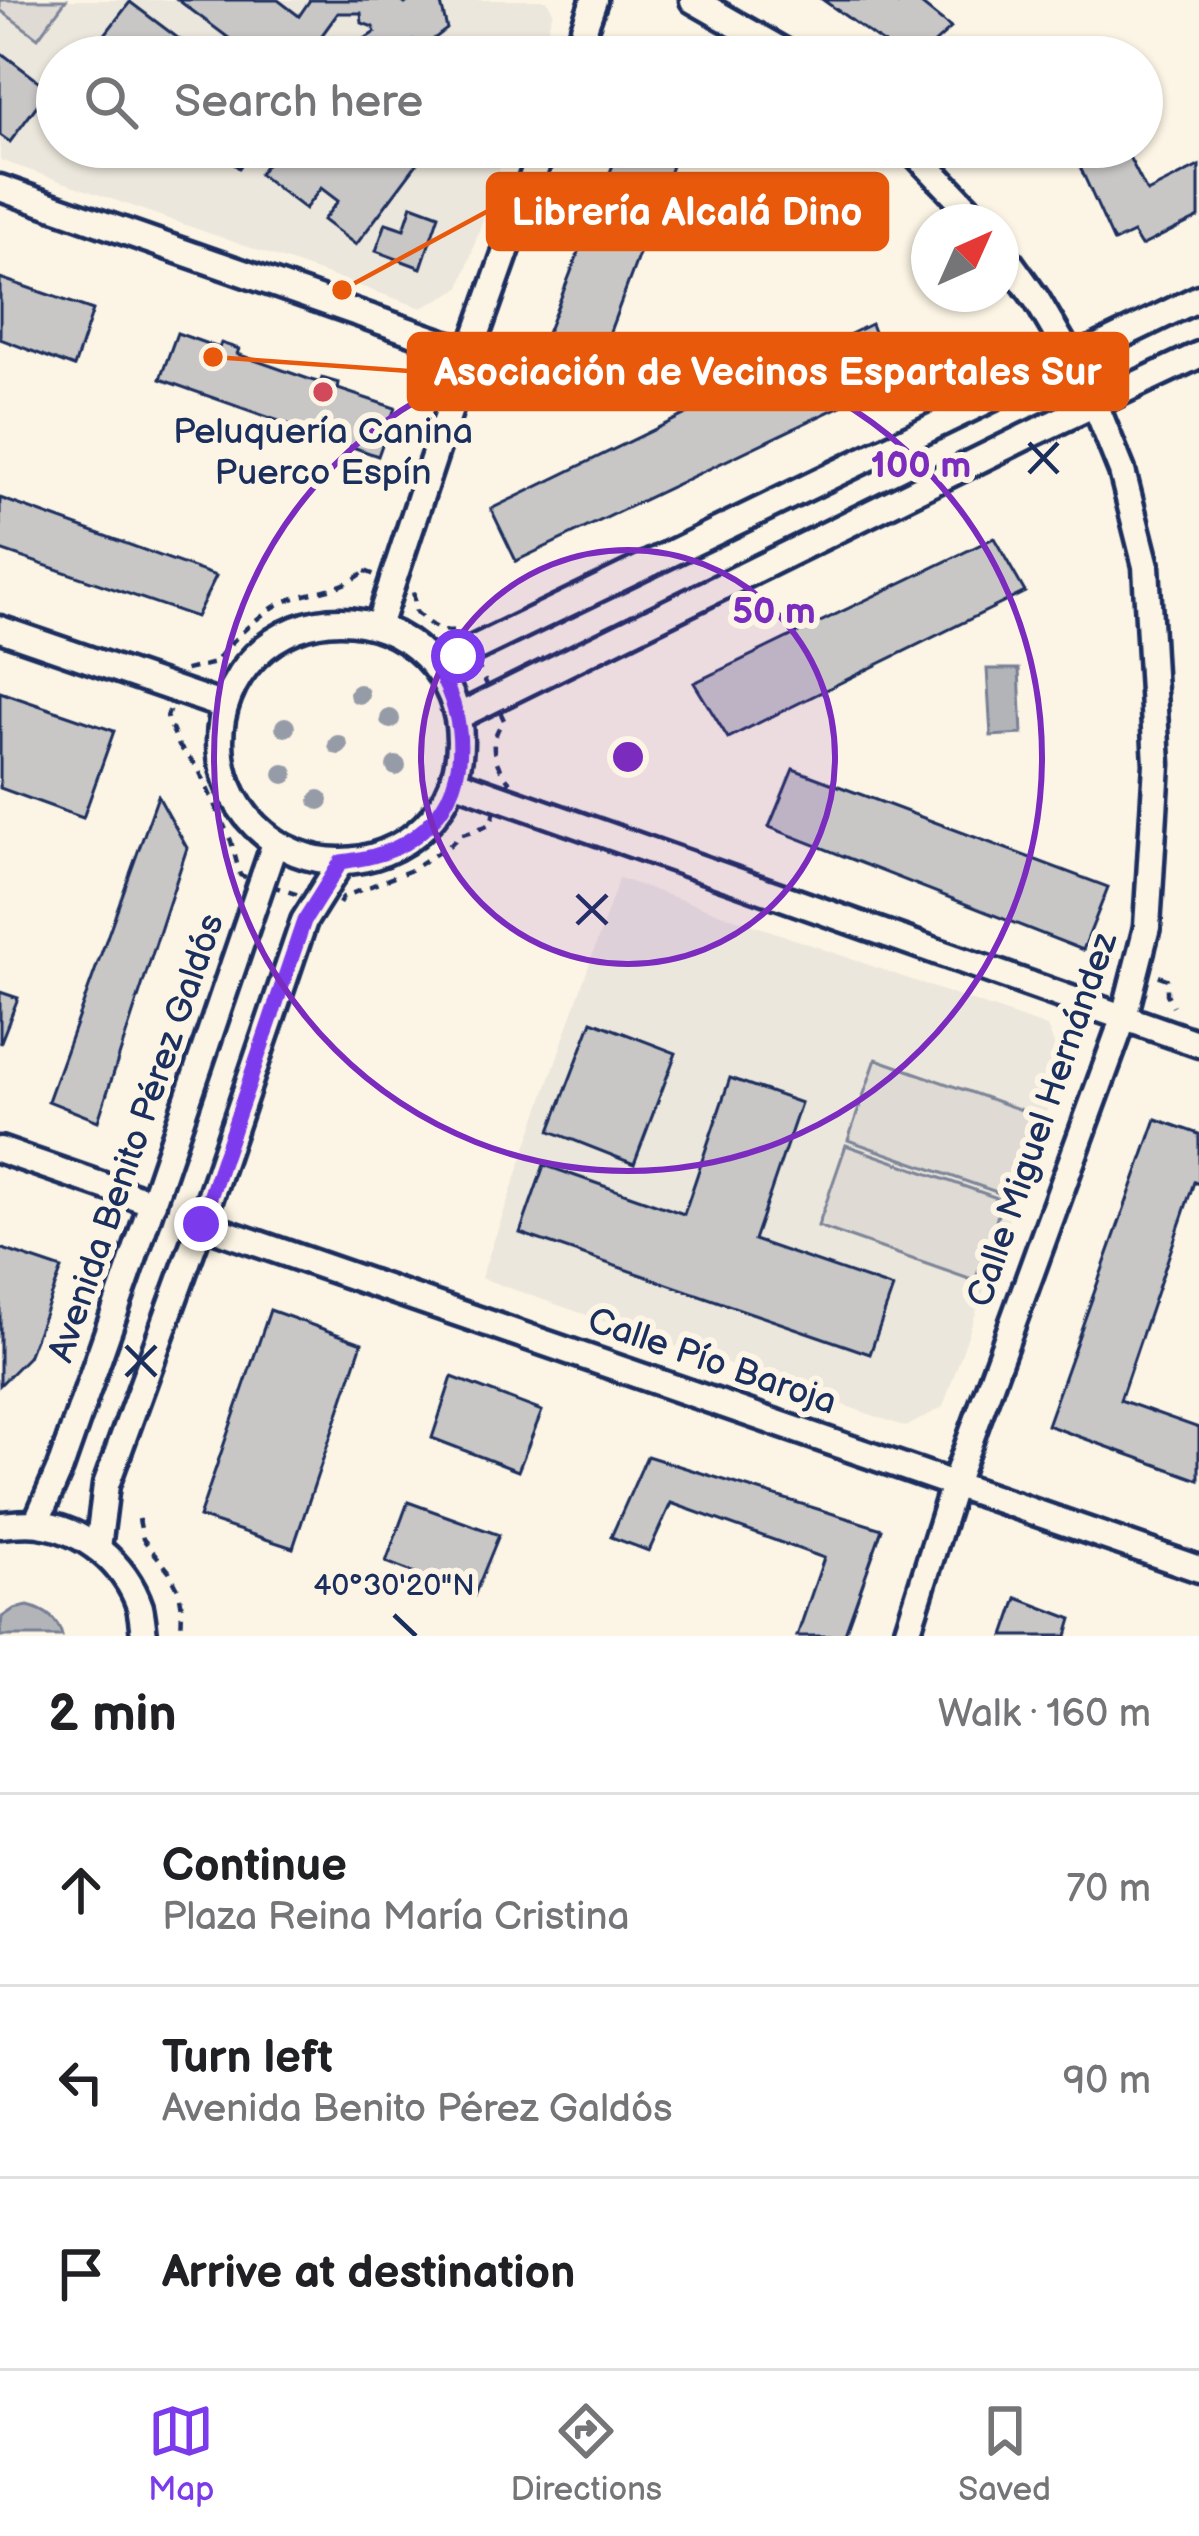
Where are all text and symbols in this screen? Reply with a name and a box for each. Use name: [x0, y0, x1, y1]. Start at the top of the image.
search box: [36, 36, 1163, 168]
icon: search: [78, 69, 144, 135]
text: Search here: [174, 75, 423, 130]
callout: Librería Alcalá Dino: [488, 174, 887, 249]
text: Librería Alcalá Dino: [512, 190, 862, 237]
north arrow: [911, 204, 1019, 312]
callout: Asociación de Vecinos Espartales Sur: [409, 334, 1127, 409]
text: Asociación de Vecinos Espartales Sur: [433, 350, 1102, 397]
marker: Peluquería Canina Puerco Espín: [310, 379, 336, 405]
place label: Peluquería Canina Puerco Espín: [173, 411, 473, 495]
text: 100 m: [871, 445, 971, 488]
text: 50 m: [732, 591, 816, 634]
route start: [431, 629, 485, 683]
centre of rings: [607, 736, 649, 778]
street label: Avenida Benito Pérez Galdós: [40, 908, 234, 1368]
street label: Calle Miguel Hernández: [959, 926, 1128, 1313]
route end: [174, 1197, 228, 1251]
street label: Calle Pío Baroja: [582, 1299, 842, 1425]
text: 40°30'20"N: [313, 1568, 475, 1604]
text: 2 min: [48, 1684, 177, 1745]
text: Walk · 160 m: [938, 1691, 1151, 1738]
text: Continue: [162, 1839, 347, 1894]
icon: ahead: [48, 1857, 114, 1923]
text: 70 m: [1066, 1866, 1151, 1913]
text: Plaza Reina María Cristina: [162, 1894, 629, 1941]
text: Turn left: [162, 2031, 333, 2086]
icon: left: [48, 2049, 114, 2115]
text: 90 m: [1063, 2058, 1151, 2105]
text: Avenida Benito Pérez Galdós: [162, 2086, 672, 2133]
icon: arrive: [48, 2241, 114, 2307]
text: Arrive at destination: [162, 2246, 575, 2301]
tab: Map: [148, 2398, 214, 2510]
tab: Directions: [511, 2398, 662, 2510]
tab: Saved: [958, 2398, 1051, 2510]

